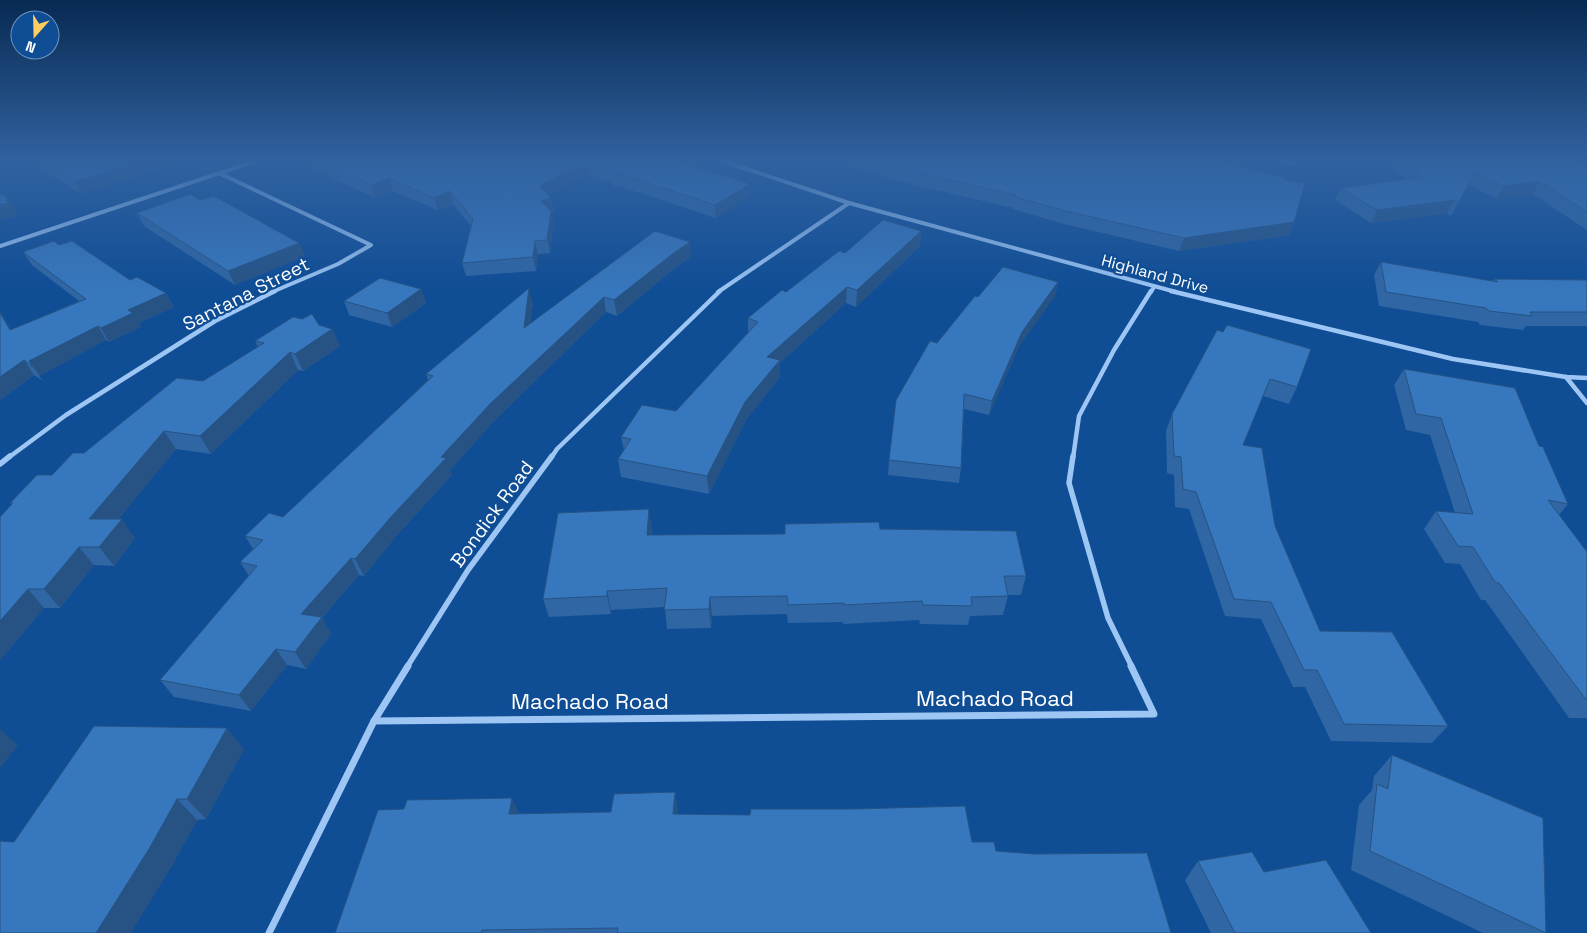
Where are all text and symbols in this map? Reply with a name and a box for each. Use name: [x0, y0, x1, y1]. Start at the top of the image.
north arrow: [10, 10, 60, 60]
text: N: [23, 37, 38, 57]
street label: Highland Drive: [1099, 250, 1211, 298]
street label: Santana Street: [178, 251, 314, 337]
street label: Bondick Road: [445, 456, 539, 572]
street label: Machado Road: [916, 684, 1074, 712]
street label: Machado Road: [511, 687, 669, 715]

